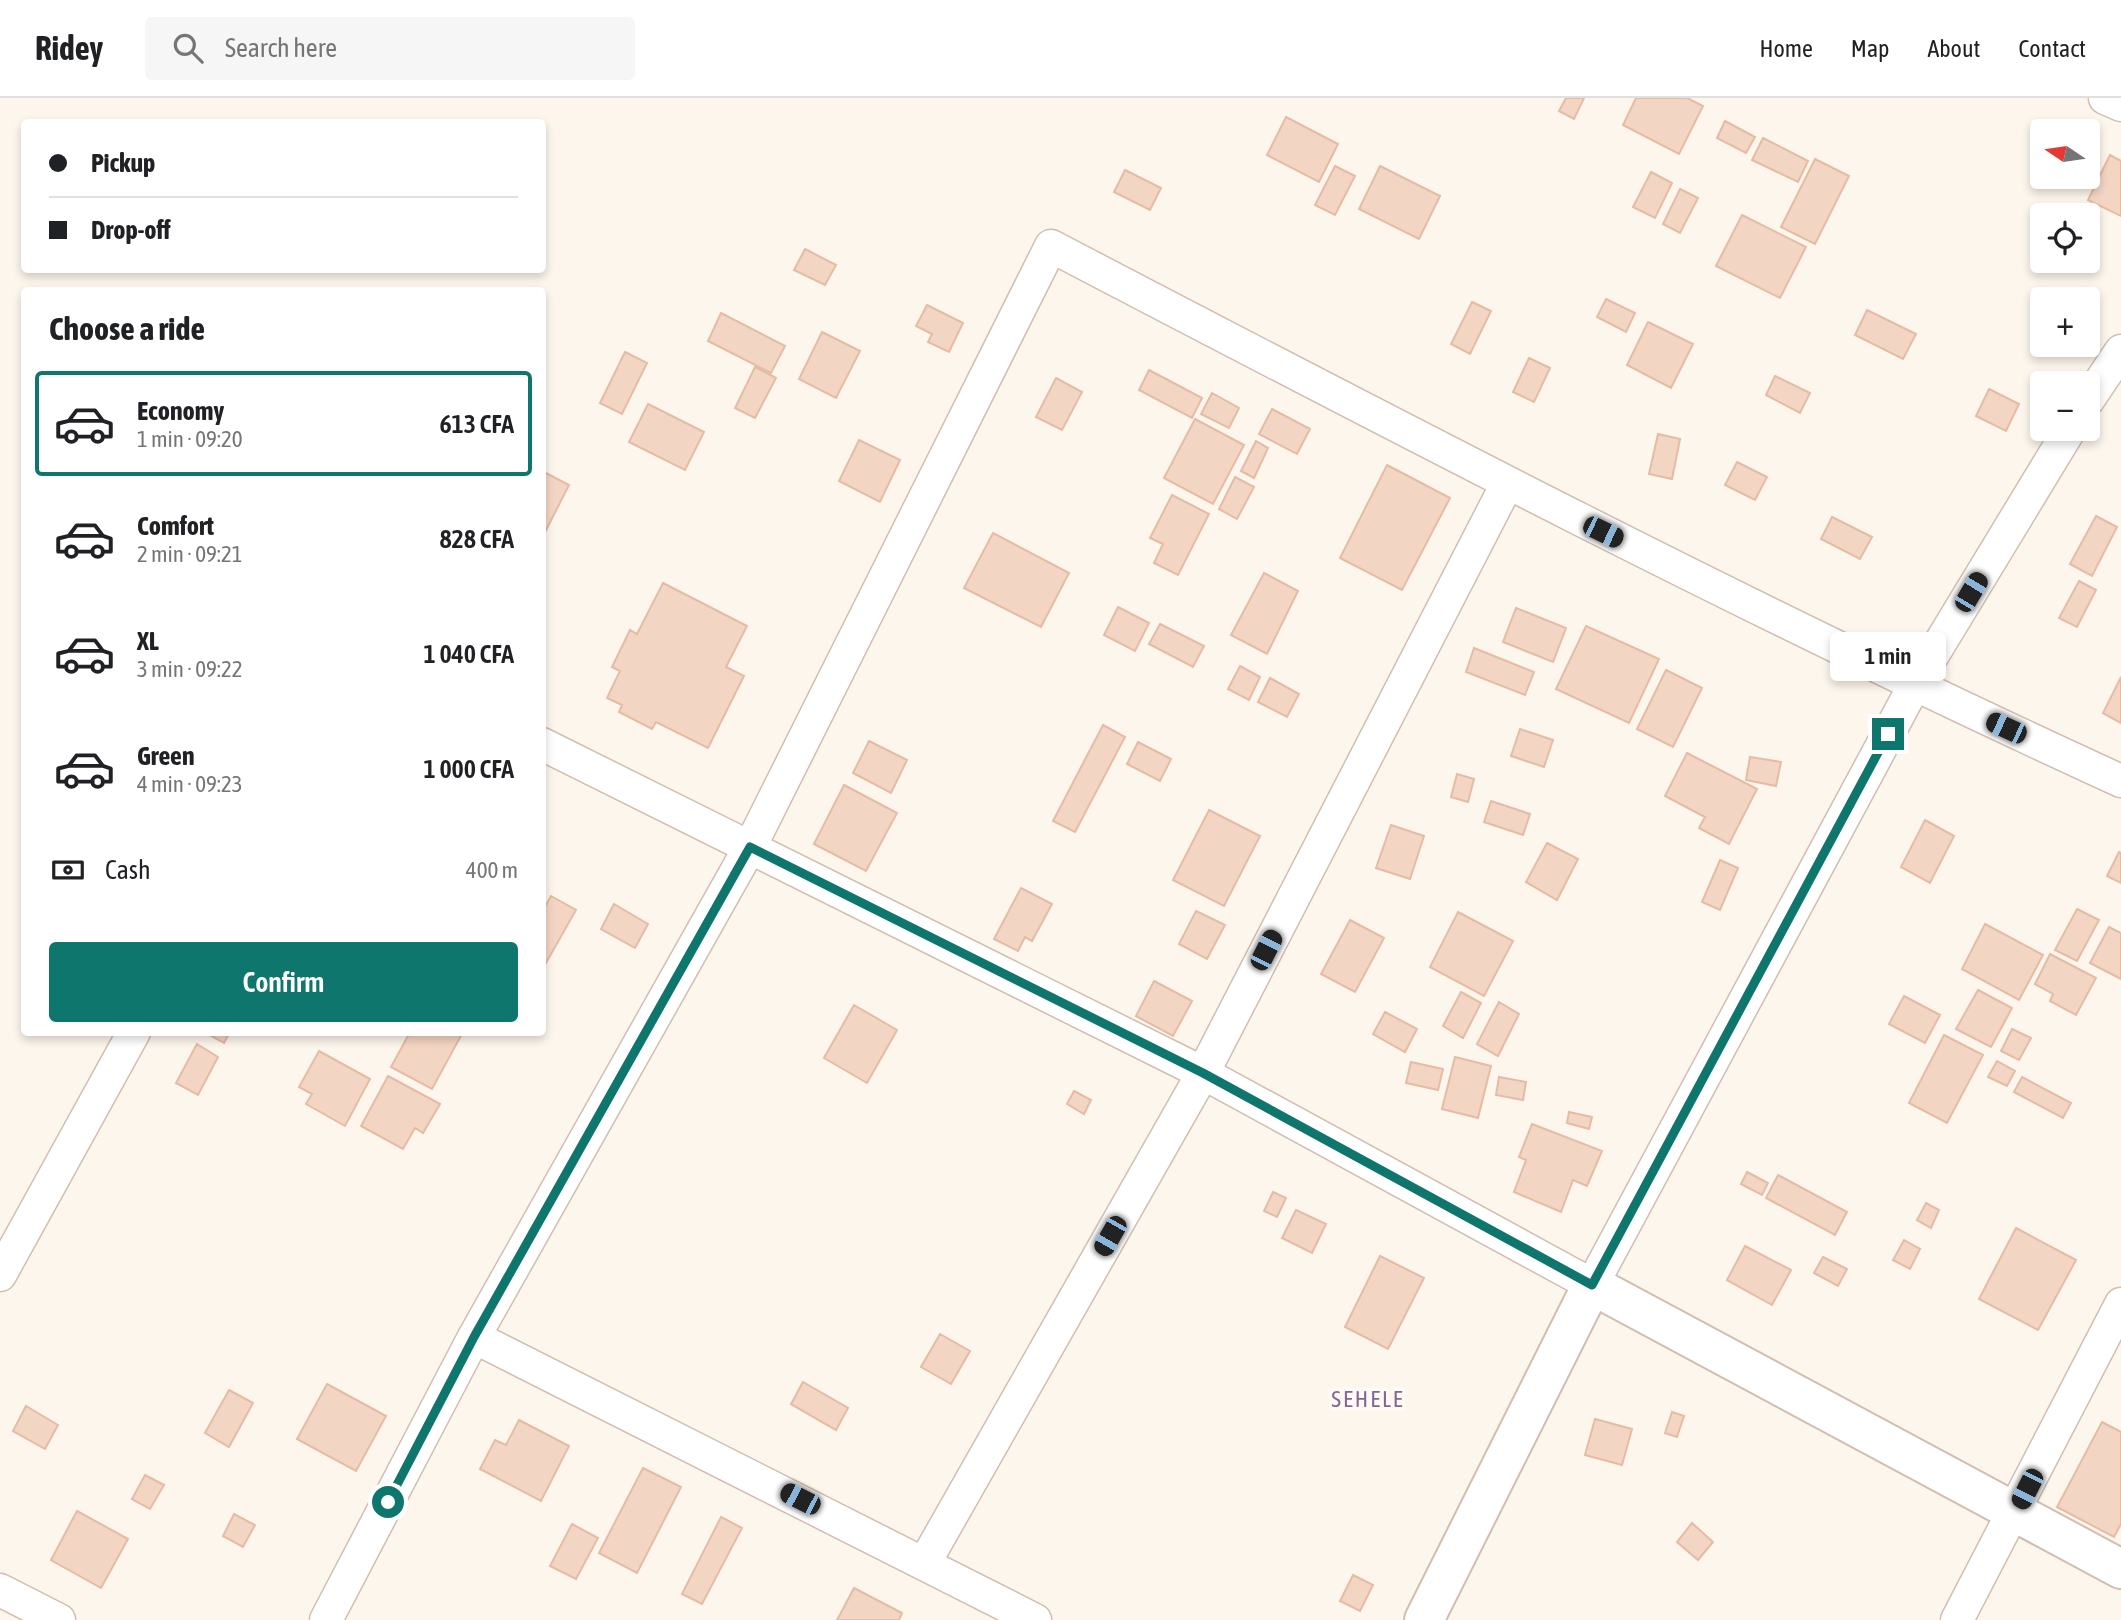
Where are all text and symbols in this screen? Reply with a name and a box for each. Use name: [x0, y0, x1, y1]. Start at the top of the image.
search box: [145, 17, 635, 80]
text: Ridey: [35, 29, 103, 67]
icon: search: [169, 29, 207, 67]
text: Search here: [225, 33, 337, 63]
text: Home: [1759, 35, 1813, 62]
text: Map: [1851, 35, 1889, 62]
text: About: [1927, 35, 1980, 62]
text: Contact: [2018, 35, 2086, 62]
north arrow: [2030, 119, 2100, 189]
map controls: [2030, 119, 2100, 441]
text: Pickup: [91, 148, 155, 178]
button: locate: [2030, 203, 2100, 273]
text: Drop-off: [91, 215, 171, 245]
button: +: [2030, 287, 2100, 357]
text: Choose a ride: [49, 310, 205, 347]
button: −: [2030, 371, 2100, 441]
icon: car: [53, 392, 116, 455]
text: Economy: [137, 396, 224, 426]
text: 613 CFA: [439, 409, 514, 439]
text: 1 min · 09:20: [137, 426, 243, 452]
icon: car: [53, 507, 116, 570]
text: Comfort: [137, 511, 214, 541]
car: [1580, 513, 1627, 551]
text: 828 CFA: [439, 524, 514, 554]
text: 2 min · 09:21: [137, 541, 243, 567]
car: [1952, 569, 1991, 615]
icon: car: [53, 622, 116, 685]
text: XL: [137, 626, 159, 656]
callout: 1 min: [1830, 632, 1946, 682]
text: 1 040 CFA: [424, 639, 514, 669]
text: 1 min: [1865, 643, 1911, 669]
text: 3 min · 09:22: [137, 656, 243, 682]
car: [1983, 710, 2030, 746]
route end: [1872, 718, 1904, 750]
icon: car: [53, 737, 116, 800]
text: Green: [137, 741, 195, 771]
text: 1 000 CFA: [424, 754, 514, 784]
text: 4 min · 09:23: [137, 771, 243, 797]
icon: cash: [49, 851, 87, 889]
text: Cash: [105, 855, 151, 885]
text: 400 m: [466, 857, 518, 883]
car: [1248, 927, 1285, 973]
button: Confirm: [49, 942, 518, 1022]
car: [1091, 1213, 1130, 1259]
district label: SEHELE: [1331, 1386, 1405, 1412]
car: [2009, 1466, 2046, 1512]
car: [777, 1480, 824, 1518]
route start: [372, 1486, 404, 1518]

